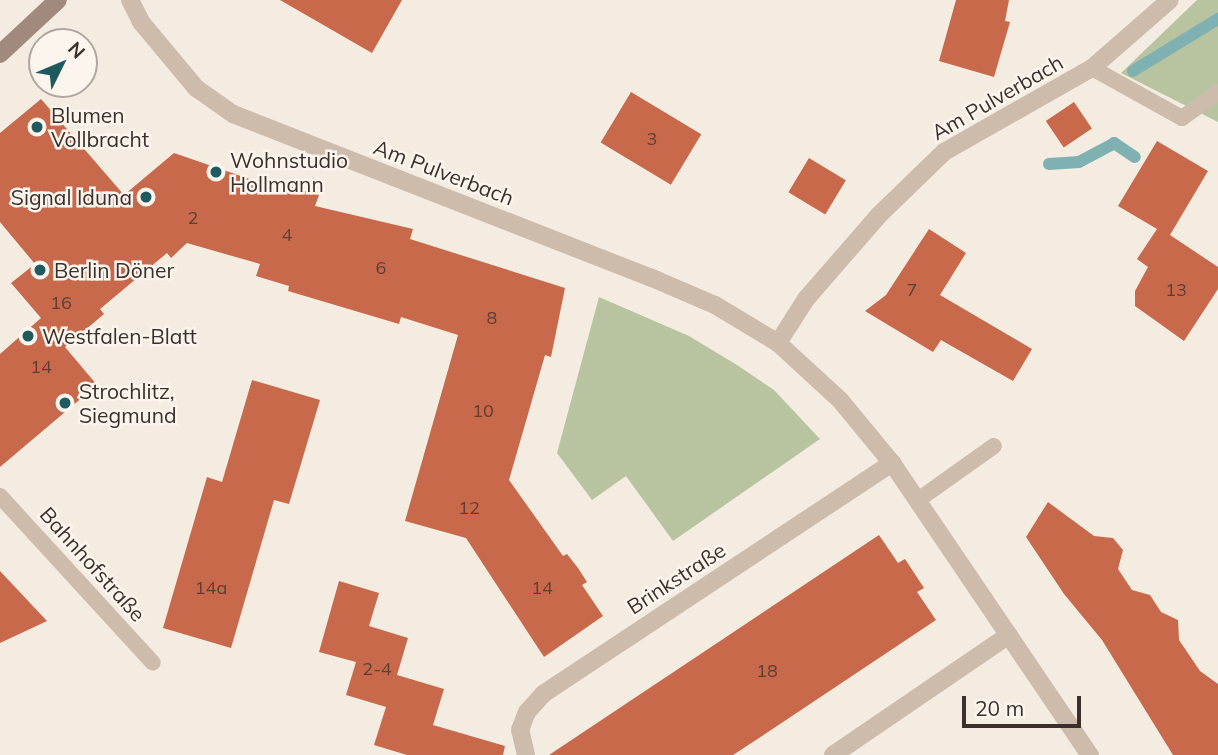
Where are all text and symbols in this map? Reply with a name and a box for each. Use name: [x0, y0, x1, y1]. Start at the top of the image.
north arrow: [28, 28, 98, 98]
text: N: [63, 37, 91, 63]
street label: Am Pulverbach: [927, 49, 1067, 145]
place label: Blumen Vollbracht: [51, 102, 149, 152]
marker: Blumen Vollbracht: [29, 119, 45, 135]
house number: 3: [647, 128, 657, 150]
street label: Am Pulverbach: [370, 134, 518, 210]
place label: Wohnstudio Hollmann: [230, 147, 348, 197]
marker: Wohnstudio Hollmann: [208, 164, 224, 180]
place label: Signal Iduna: [11, 184, 132, 210]
marker: Signal Iduna: [138, 189, 154, 205]
house number: 2: [188, 207, 198, 229]
house number: 4: [282, 224, 292, 246]
place label: Berlin Döner: [54, 257, 174, 283]
house number: 6: [376, 257, 386, 279]
marker: Berlin Döner: [32, 262, 48, 278]
house number: 7: [907, 279, 917, 301]
house number: 13: [1165, 279, 1187, 301]
house number: 16: [50, 292, 72, 314]
house number: 8: [487, 307, 497, 329]
place label: Westfalen-Blatt: [42, 323, 197, 349]
marker: Westfalen-Blatt: [20, 328, 36, 344]
house number: 14: [30, 356, 52, 378]
place label: Strochlitz, Siegmund: [79, 378, 177, 428]
marker: Strochlitz, Siegmund: [57, 395, 73, 411]
house number: 10: [472, 400, 494, 422]
house number: 12: [458, 497, 480, 519]
street label: Bahnhofstraße: [35, 502, 151, 626]
street label: Brinkstraße: [622, 537, 730, 619]
house number: 14a: [195, 577, 227, 599]
house number: 14: [531, 577, 553, 599]
house number: 2-4: [362, 658, 392, 680]
house number: 18: [756, 660, 778, 682]
scale bar: [966, 682, 1085, 726]
text: 20 m: [975, 695, 1024, 721]

